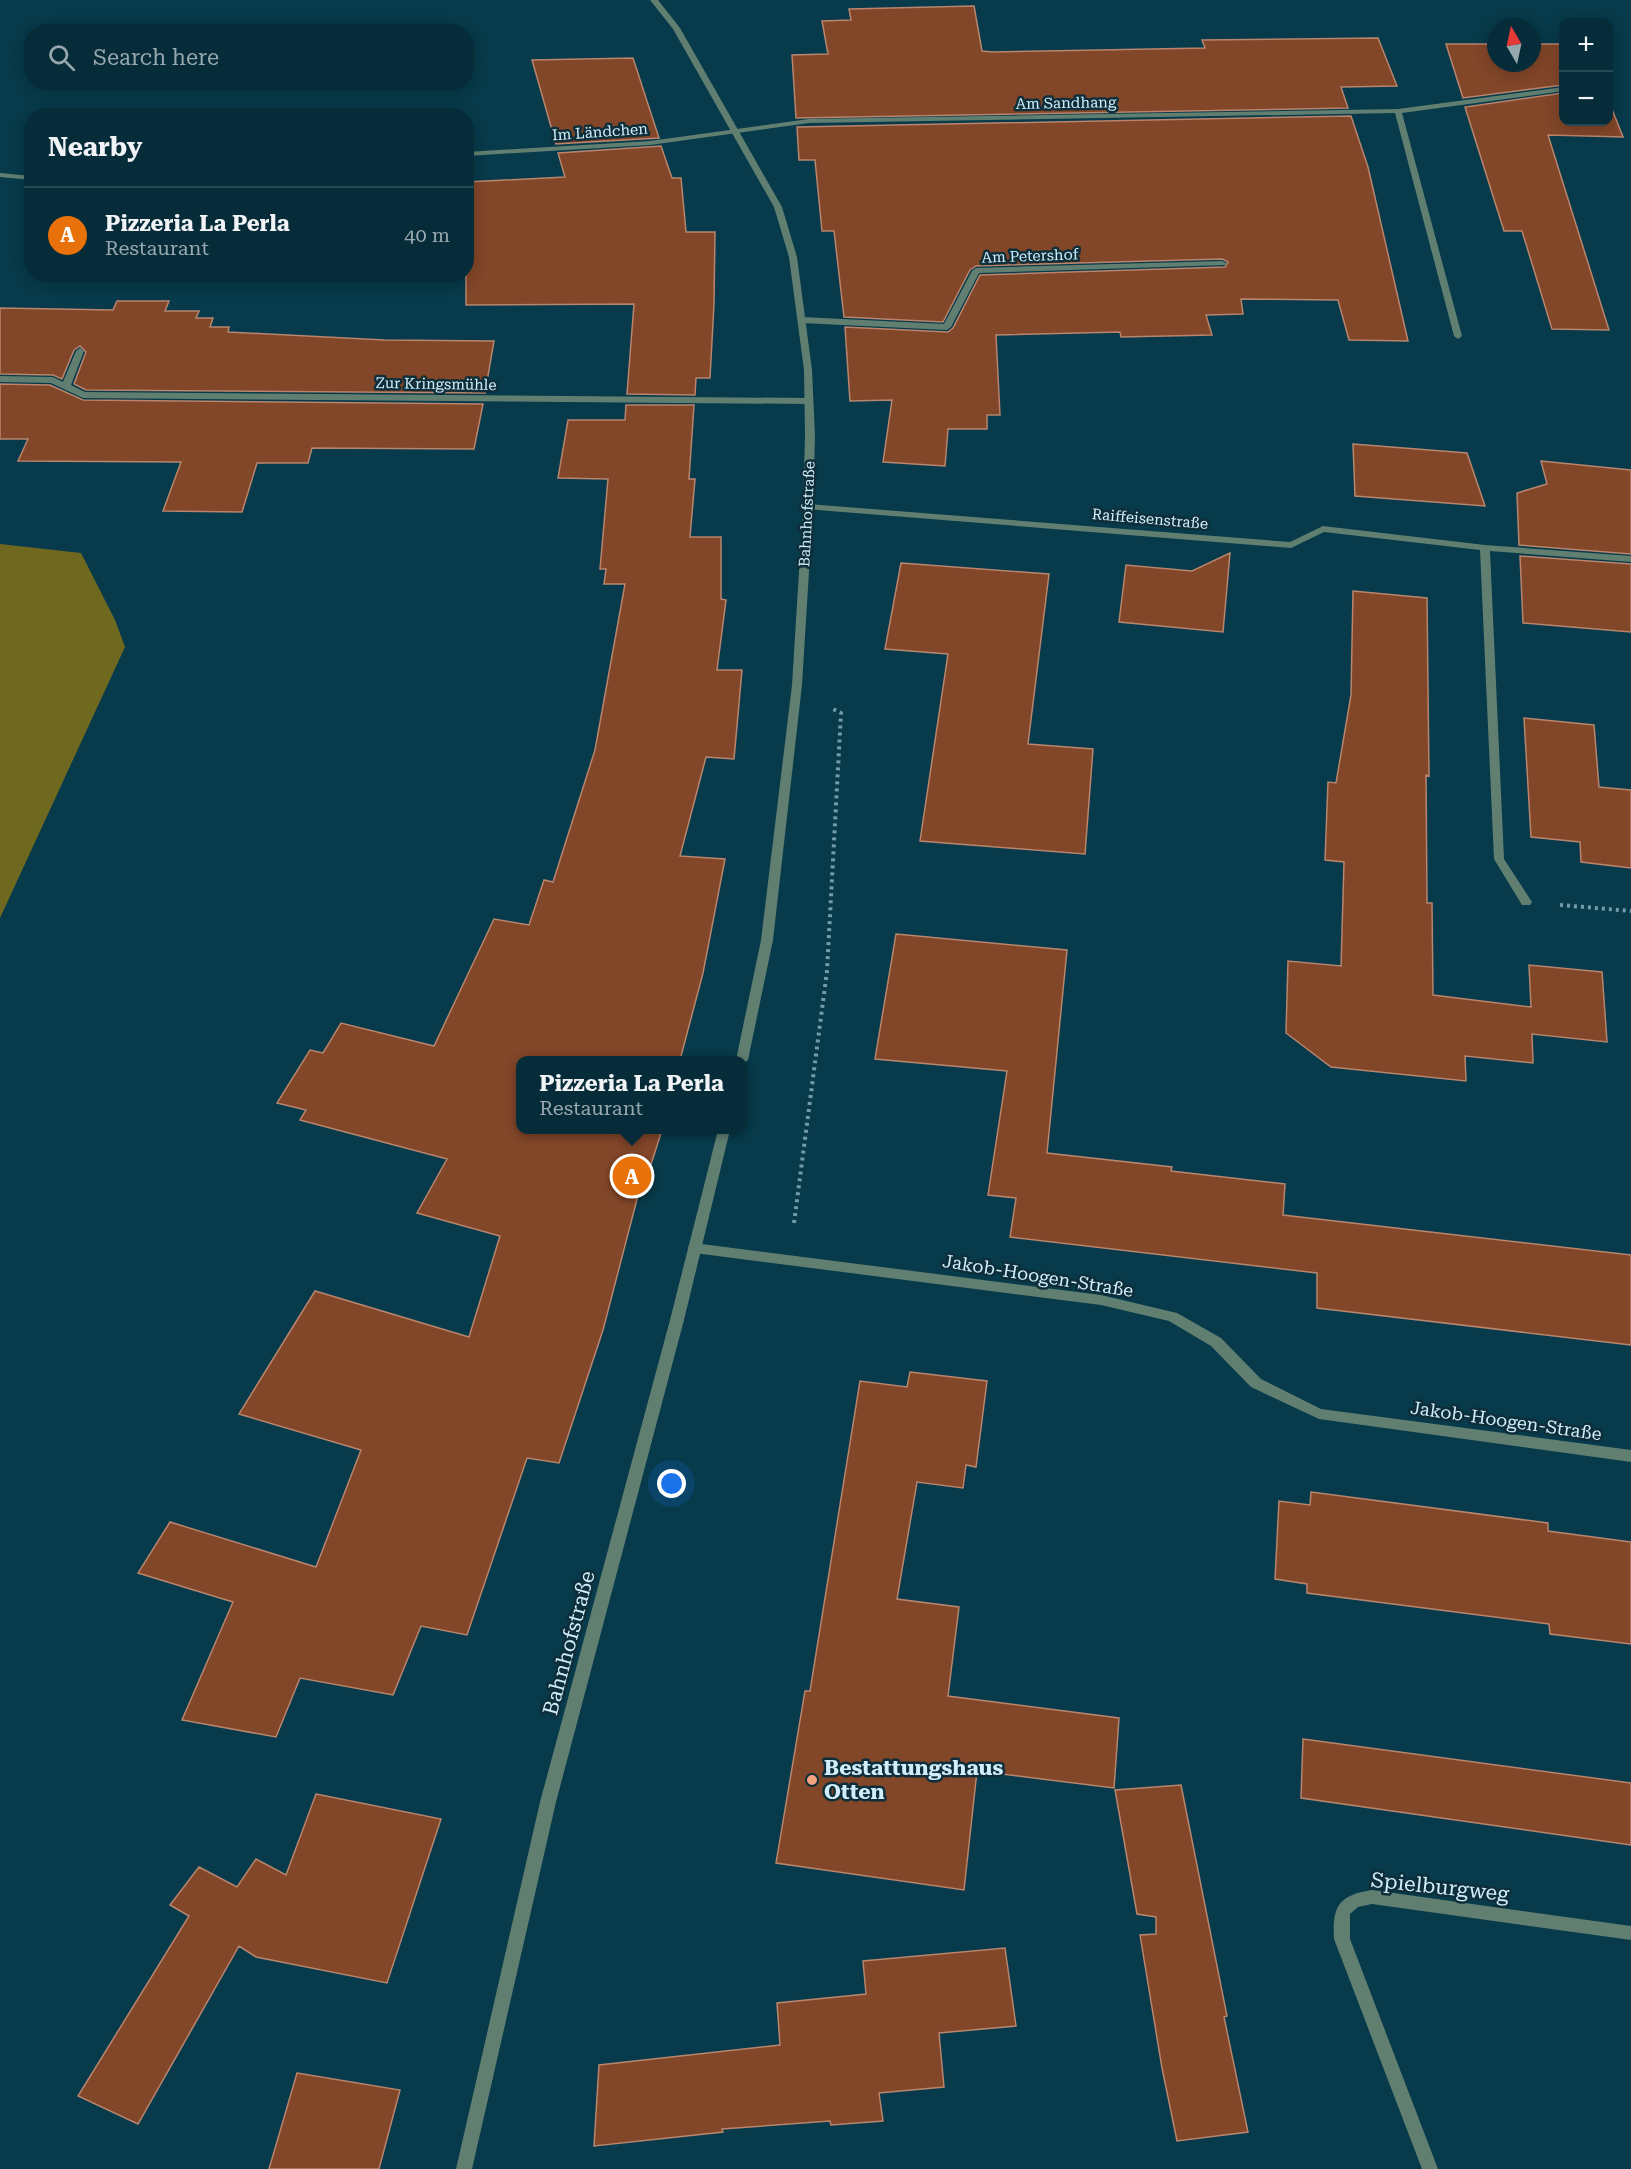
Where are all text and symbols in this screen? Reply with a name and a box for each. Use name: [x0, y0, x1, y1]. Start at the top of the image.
north arrow: [1487, 18, 1541, 72]
map controls: [1559, 18, 1613, 126]
button: +: [1559, 18, 1613, 72]
search box: [24, 24, 474, 90]
icon: search: [45, 41, 78, 74]
text: Search here: [93, 45, 219, 70]
button: −: [1559, 72, 1613, 126]
street label: Am Sandhang: [1015, 93, 1117, 113]
street label: Im Ländchen: [552, 120, 649, 144]
text: Nearby: [48, 132, 142, 162]
text: Pizzeria La Perla: [105, 211, 290, 236]
text: A: [60, 223, 75, 247]
text: 40 m: [404, 223, 450, 247]
text: Restaurant: [105, 236, 209, 260]
street label: Am Petershof: [981, 245, 1080, 267]
street label: Zur Kringsmühle: [375, 374, 497, 394]
street label: Bahnhofstraße: [795, 461, 819, 567]
street label: Raiffeisenstraße: [1091, 505, 1209, 533]
popup: [516, 1056, 747, 1134]
text: Pizzeria La Perla: [539, 1071, 724, 1096]
text: Restaurant: [539, 1096, 643, 1120]
pin: A: [612, 1154, 652, 1198]
street label: Jakob-Hoogen-Straße: [941, 1250, 1135, 1301]
street label: Jakob-Hoogen-Straße: [1409, 1397, 1603, 1444]
your location: [657, 1469, 686, 1498]
street label: Bahnhofstraße: [538, 1568, 600, 1718]
place label: Bestattungshaus Otten: [824, 1756, 1004, 1804]
marker: Bestattungshaus Otten: [805, 1773, 819, 1787]
street label: Spielburgweg: [1370, 1868, 1510, 1906]

